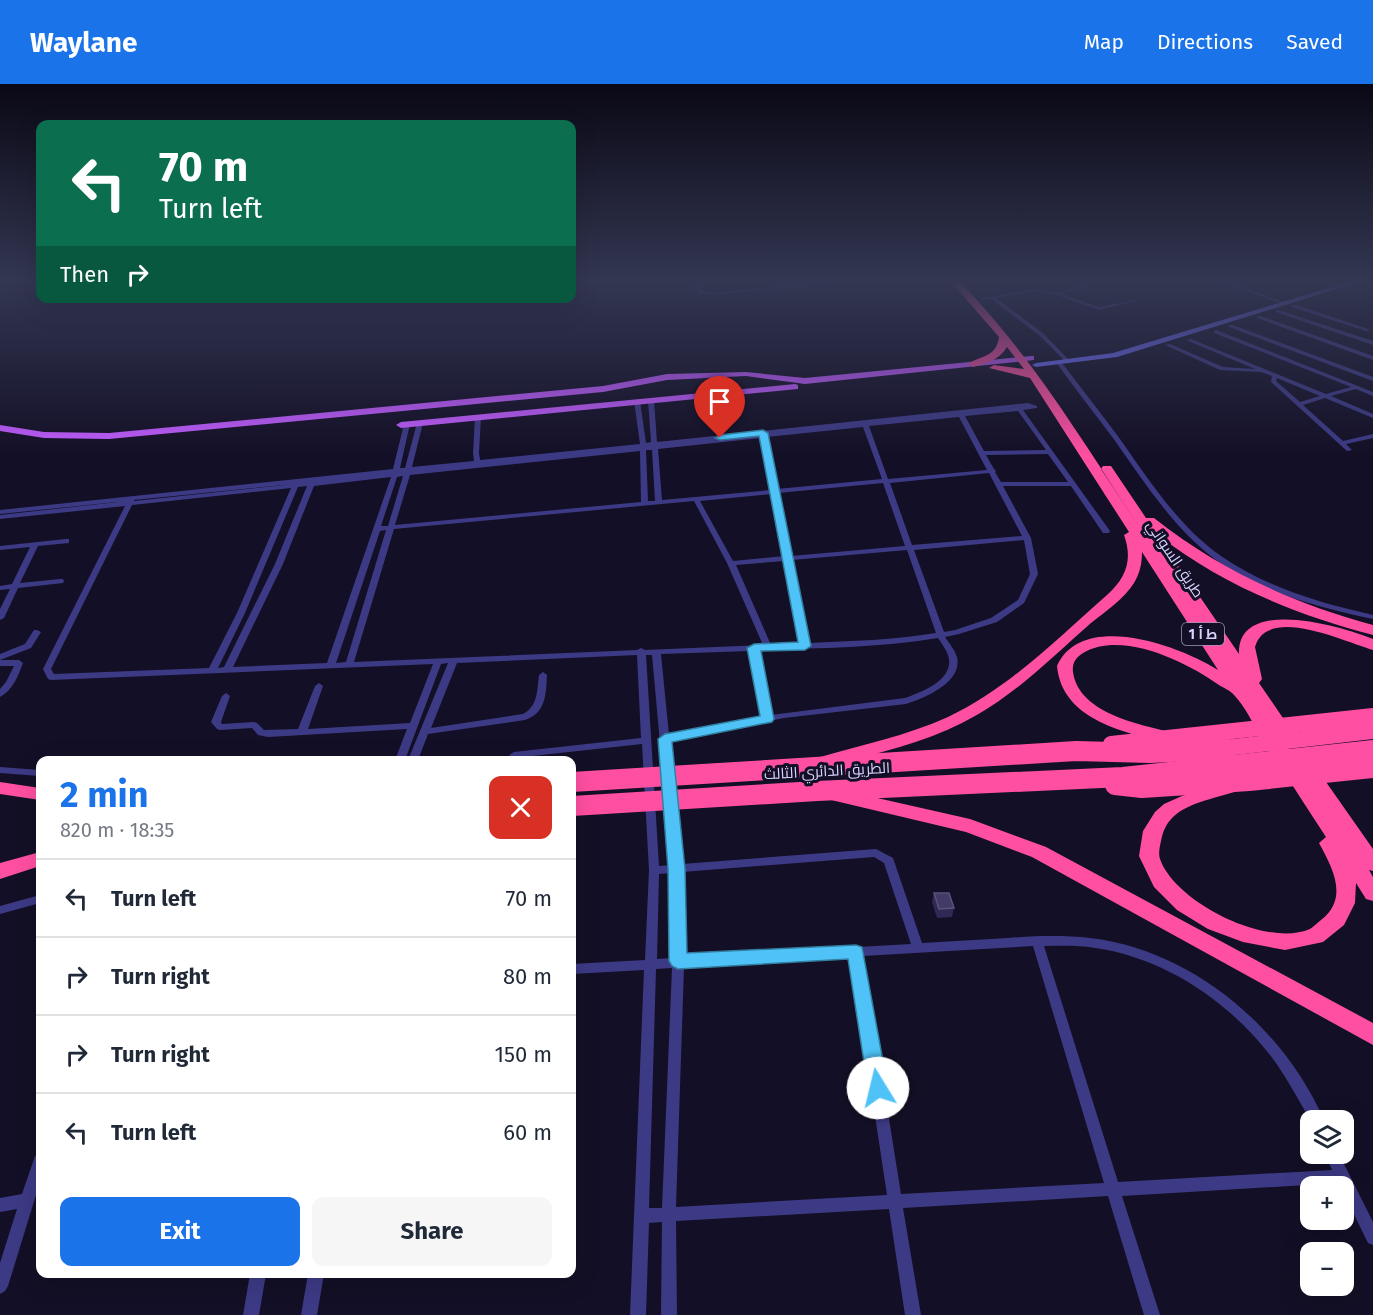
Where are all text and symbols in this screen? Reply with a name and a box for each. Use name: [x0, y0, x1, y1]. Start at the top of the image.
text: Waylane: [30, 26, 137, 59]
text: Map: [1084, 29, 1124, 55]
text: Directions: [1157, 29, 1253, 55]
text: Saved: [1286, 29, 1343, 55]
text: 70 m: [159, 142, 248, 192]
icon: left: [60, 144, 138, 222]
text: Turn left: [159, 193, 262, 225]
icon: right: [121, 258, 154, 291]
text: Then: [60, 261, 109, 288]
pin: [694, 376, 745, 438]
icon: arrive: [703, 385, 736, 418]
street label: طريق السواني: [1140, 517, 1207, 603]
road number: ط أ 1: [1182, 623, 1224, 645]
street label: الطريق الدائري الثالث: [764, 759, 891, 786]
text: 2 min: [60, 773, 149, 817]
button: close: [489, 776, 552, 839]
text: 820 m · 18:35: [60, 818, 174, 842]
icon: left: [60, 882, 93, 915]
text: Turn left: [111, 885, 196, 912]
text: 70 m: [506, 885, 552, 912]
icon: right: [60, 960, 93, 993]
text: Turn right: [111, 963, 210, 990]
text: 80 m: [503, 963, 552, 990]
icon: right: [60, 1038, 93, 1071]
text: Turn right: [111, 1041, 210, 1068]
text: 150 m: [494, 1041, 552, 1068]
position arrow: [846, 1056, 910, 1120]
map controls: [1300, 1110, 1354, 1296]
button: layers: [1300, 1110, 1354, 1164]
icon: left: [60, 1116, 93, 1149]
text: Turn left: [111, 1119, 196, 1146]
text: 60 m: [503, 1119, 552, 1146]
button: +: [1300, 1176, 1354, 1230]
button: Exit: [60, 1197, 300, 1266]
button: Share: [312, 1197, 552, 1266]
button: −: [1300, 1242, 1354, 1296]

